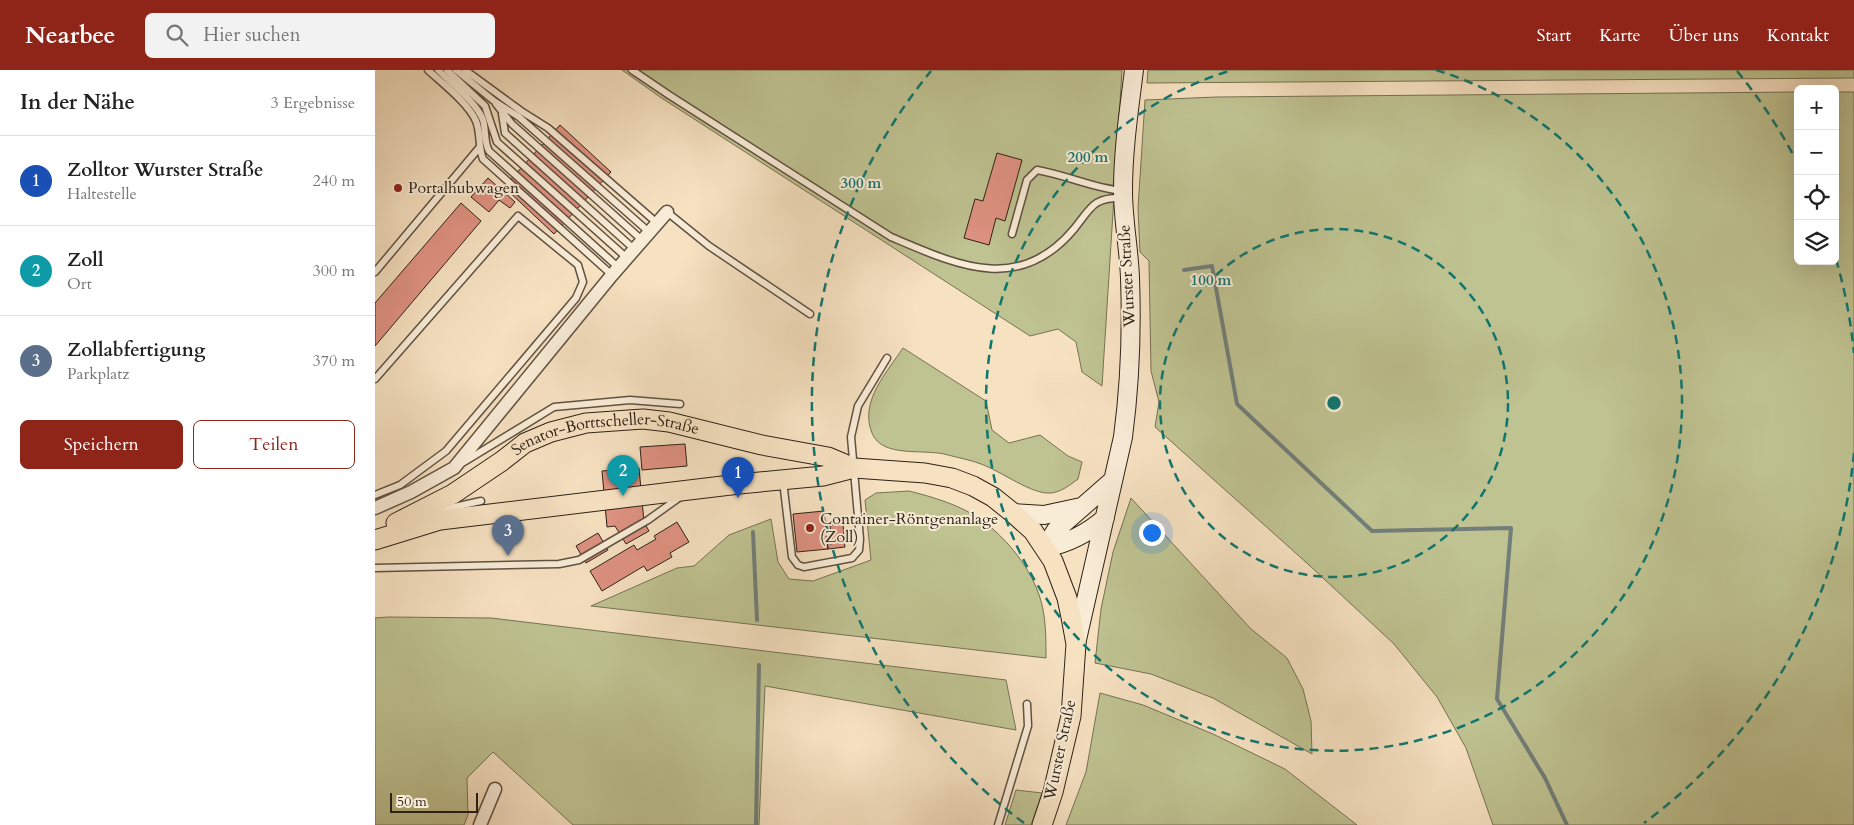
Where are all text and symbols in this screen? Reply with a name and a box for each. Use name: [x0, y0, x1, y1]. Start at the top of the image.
search box: [145, 13, 495, 58]
text: Nearbee: [25, 19, 115, 52]
icon: search: [163, 21, 191, 49]
text: Hier suchen: [203, 22, 300, 48]
text: Start: [1536, 23, 1571, 48]
text: Karte: [1599, 23, 1641, 48]
text: Über uns: [1669, 23, 1739, 48]
text: Kontakt: [1767, 23, 1829, 48]
map controls: [1794, 85, 1839, 265]
button: +: [1794, 85, 1839, 130]
text: In der Nähe: [20, 88, 135, 117]
text: 3 Ergebnisse: [270, 92, 355, 114]
button: −: [1794, 130, 1839, 175]
text: 200 m: [1068, 147, 1109, 167]
text: Zolltor Wurster Straße: [67, 157, 264, 183]
text: 1: [32, 170, 40, 192]
text: 240 m: [313, 170, 355, 192]
text: 300 m: [841, 173, 882, 193]
button: locate: [1794, 175, 1839, 220]
place label: Portalhubwagen: [408, 177, 519, 199]
marker: Portalhubwagen: [392, 182, 404, 194]
text: Haltestelle: [67, 183, 137, 205]
button: layers: [1794, 220, 1839, 265]
street label: Wurster Straße: [1113, 224, 1141, 329]
text: Zoll: [67, 247, 103, 273]
text: 2: [32, 260, 40, 282]
text: 300 m: [313, 260, 355, 282]
text: 100 m: [1191, 270, 1232, 290]
text: Ort: [67, 273, 92, 295]
text: Zollabfertigung: [67, 337, 205, 363]
text: 3: [32, 350, 40, 372]
text: 370 m: [313, 350, 355, 372]
text: Parkplatz: [67, 363, 129, 385]
centre of rings: [1325, 394, 1343, 412]
street label: Senator-Borttscheller-Straße: [507, 408, 701, 461]
button: Speichern: [20, 420, 183, 469]
button: Teilen: [193, 420, 355, 469]
pin: 2: [607, 455, 639, 496]
pin: 1: [722, 457, 754, 498]
place label: Container-Röntgenanlage (Zoll): [820, 508, 998, 548]
pin: 3: [492, 515, 524, 556]
your location: [1139, 520, 1165, 546]
marker: Container-Röntgenanlage (Zoll): [804, 522, 816, 534]
street label: Wurster Straße: [1038, 697, 1081, 804]
scale bar: [390, 790, 477, 813]
text: 50 m: [397, 792, 427, 811]

